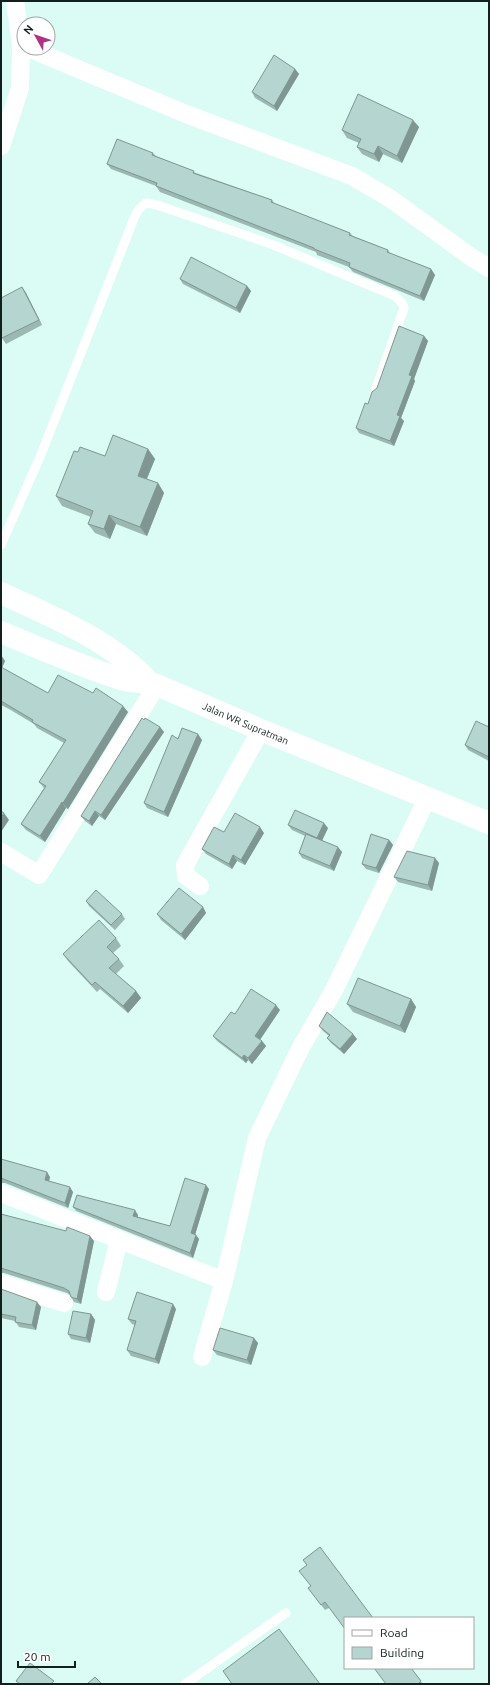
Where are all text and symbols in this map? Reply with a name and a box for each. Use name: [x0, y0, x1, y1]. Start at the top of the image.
north arrow: [16, 16, 56, 56]
text: N: [21, 23, 36, 37]
street label: Jalan WR Supratman: [201, 700, 290, 746]
legend: [344, 1617, 474, 1669]
text: Road: [380, 1626, 408, 1639]
scale bar: [18, 1643, 75, 1669]
text: Building: [380, 1646, 424, 1659]
text: 20 m: [24, 1650, 51, 1663]

